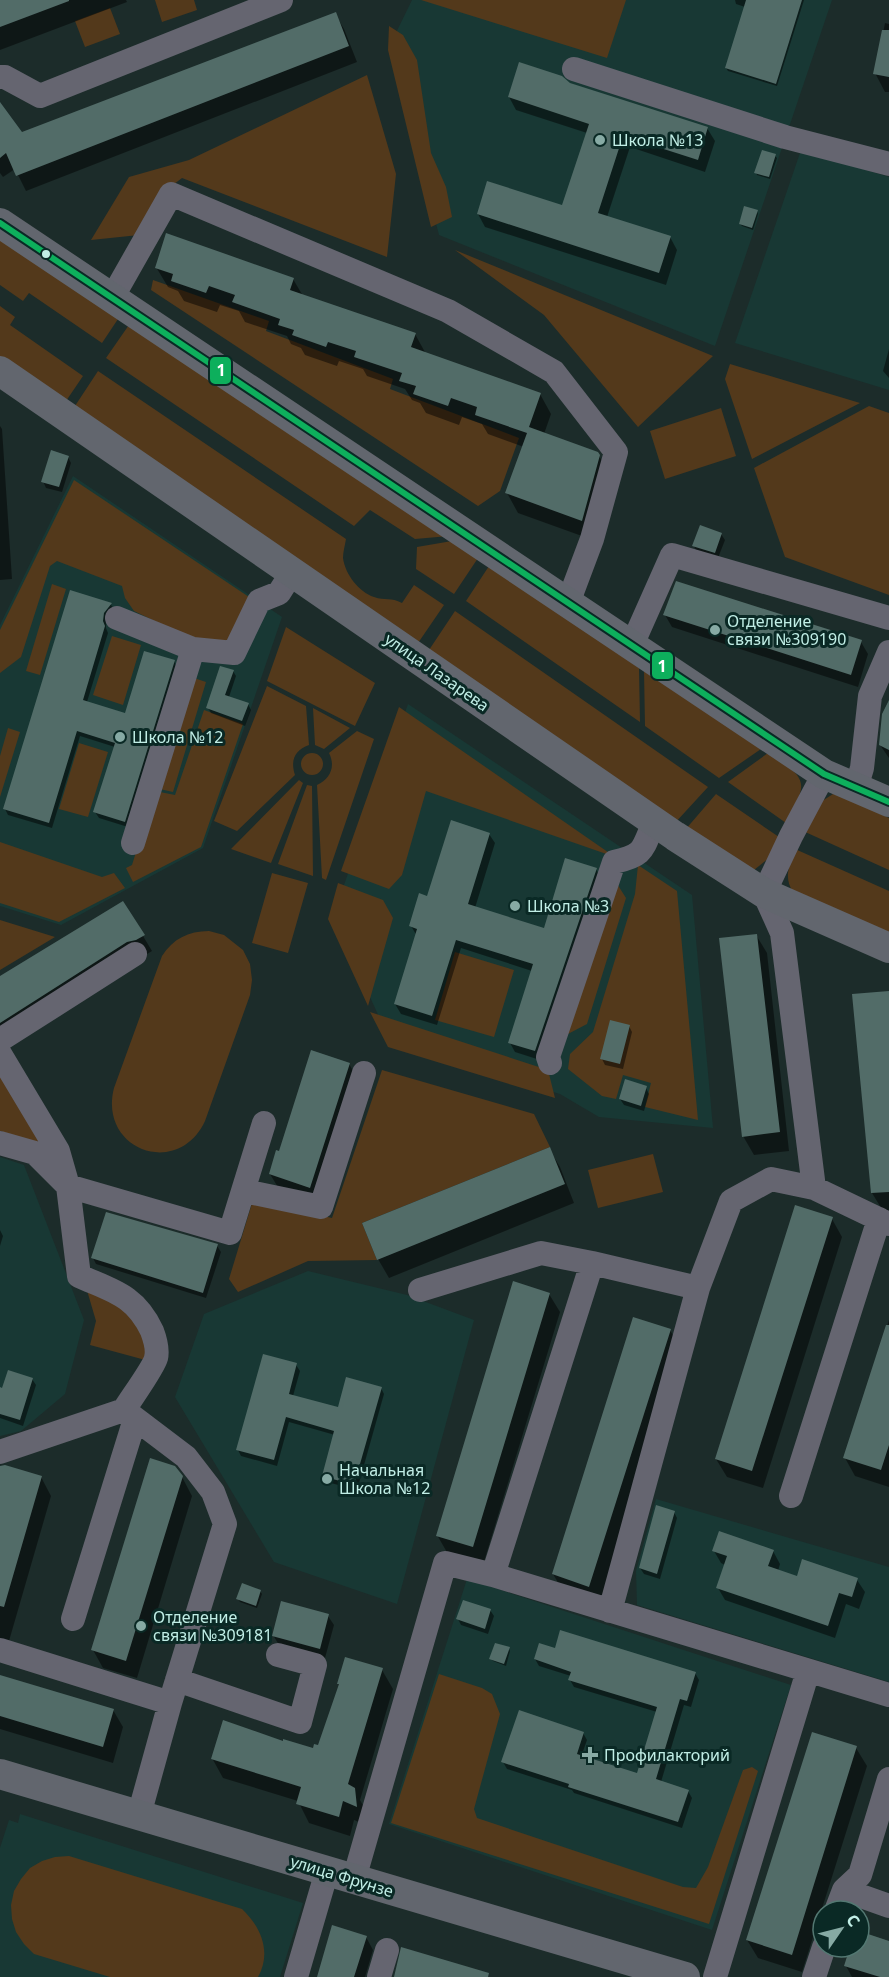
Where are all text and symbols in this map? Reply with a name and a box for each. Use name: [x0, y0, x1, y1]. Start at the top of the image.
place label: Школа №13: [612, 129, 703, 151]
marker: Школа №13: [593, 133, 607, 147]
unlabelled marker: [40, 248, 52, 260]
line badge: 1: [209, 356, 232, 385]
text: 1: [216, 359, 226, 381]
place label: Отделение связи №309190: [727, 610, 846, 650]
marker: Отделение связи №309190: [708, 623, 722, 637]
street label: улица Лазарева: [380, 628, 494, 716]
line badge: 1: [651, 651, 674, 680]
text: 1: [657, 655, 667, 677]
place label: Школа №12: [132, 726, 223, 748]
marker: Школа №12: [113, 730, 127, 744]
place label: Школа №3: [527, 895, 609, 917]
marker: Школа №3: [508, 899, 522, 913]
place label: Начальная Школа №12: [339, 1459, 430, 1499]
marker: Начальная Школа №12: [320, 1472, 334, 1486]
place label: Отделение связи №309181: [153, 1606, 272, 1646]
marker: Отделение связи №309181: [134, 1619, 148, 1633]
place label: Профилакторий: [604, 1744, 730, 1766]
marker: Профилакторий: [581, 1746, 599, 1764]
street label: улица Фрунзе: [288, 1850, 396, 1902]
north arrow: [811, 1899, 871, 1959]
text: С: [841, 1910, 865, 1931]

